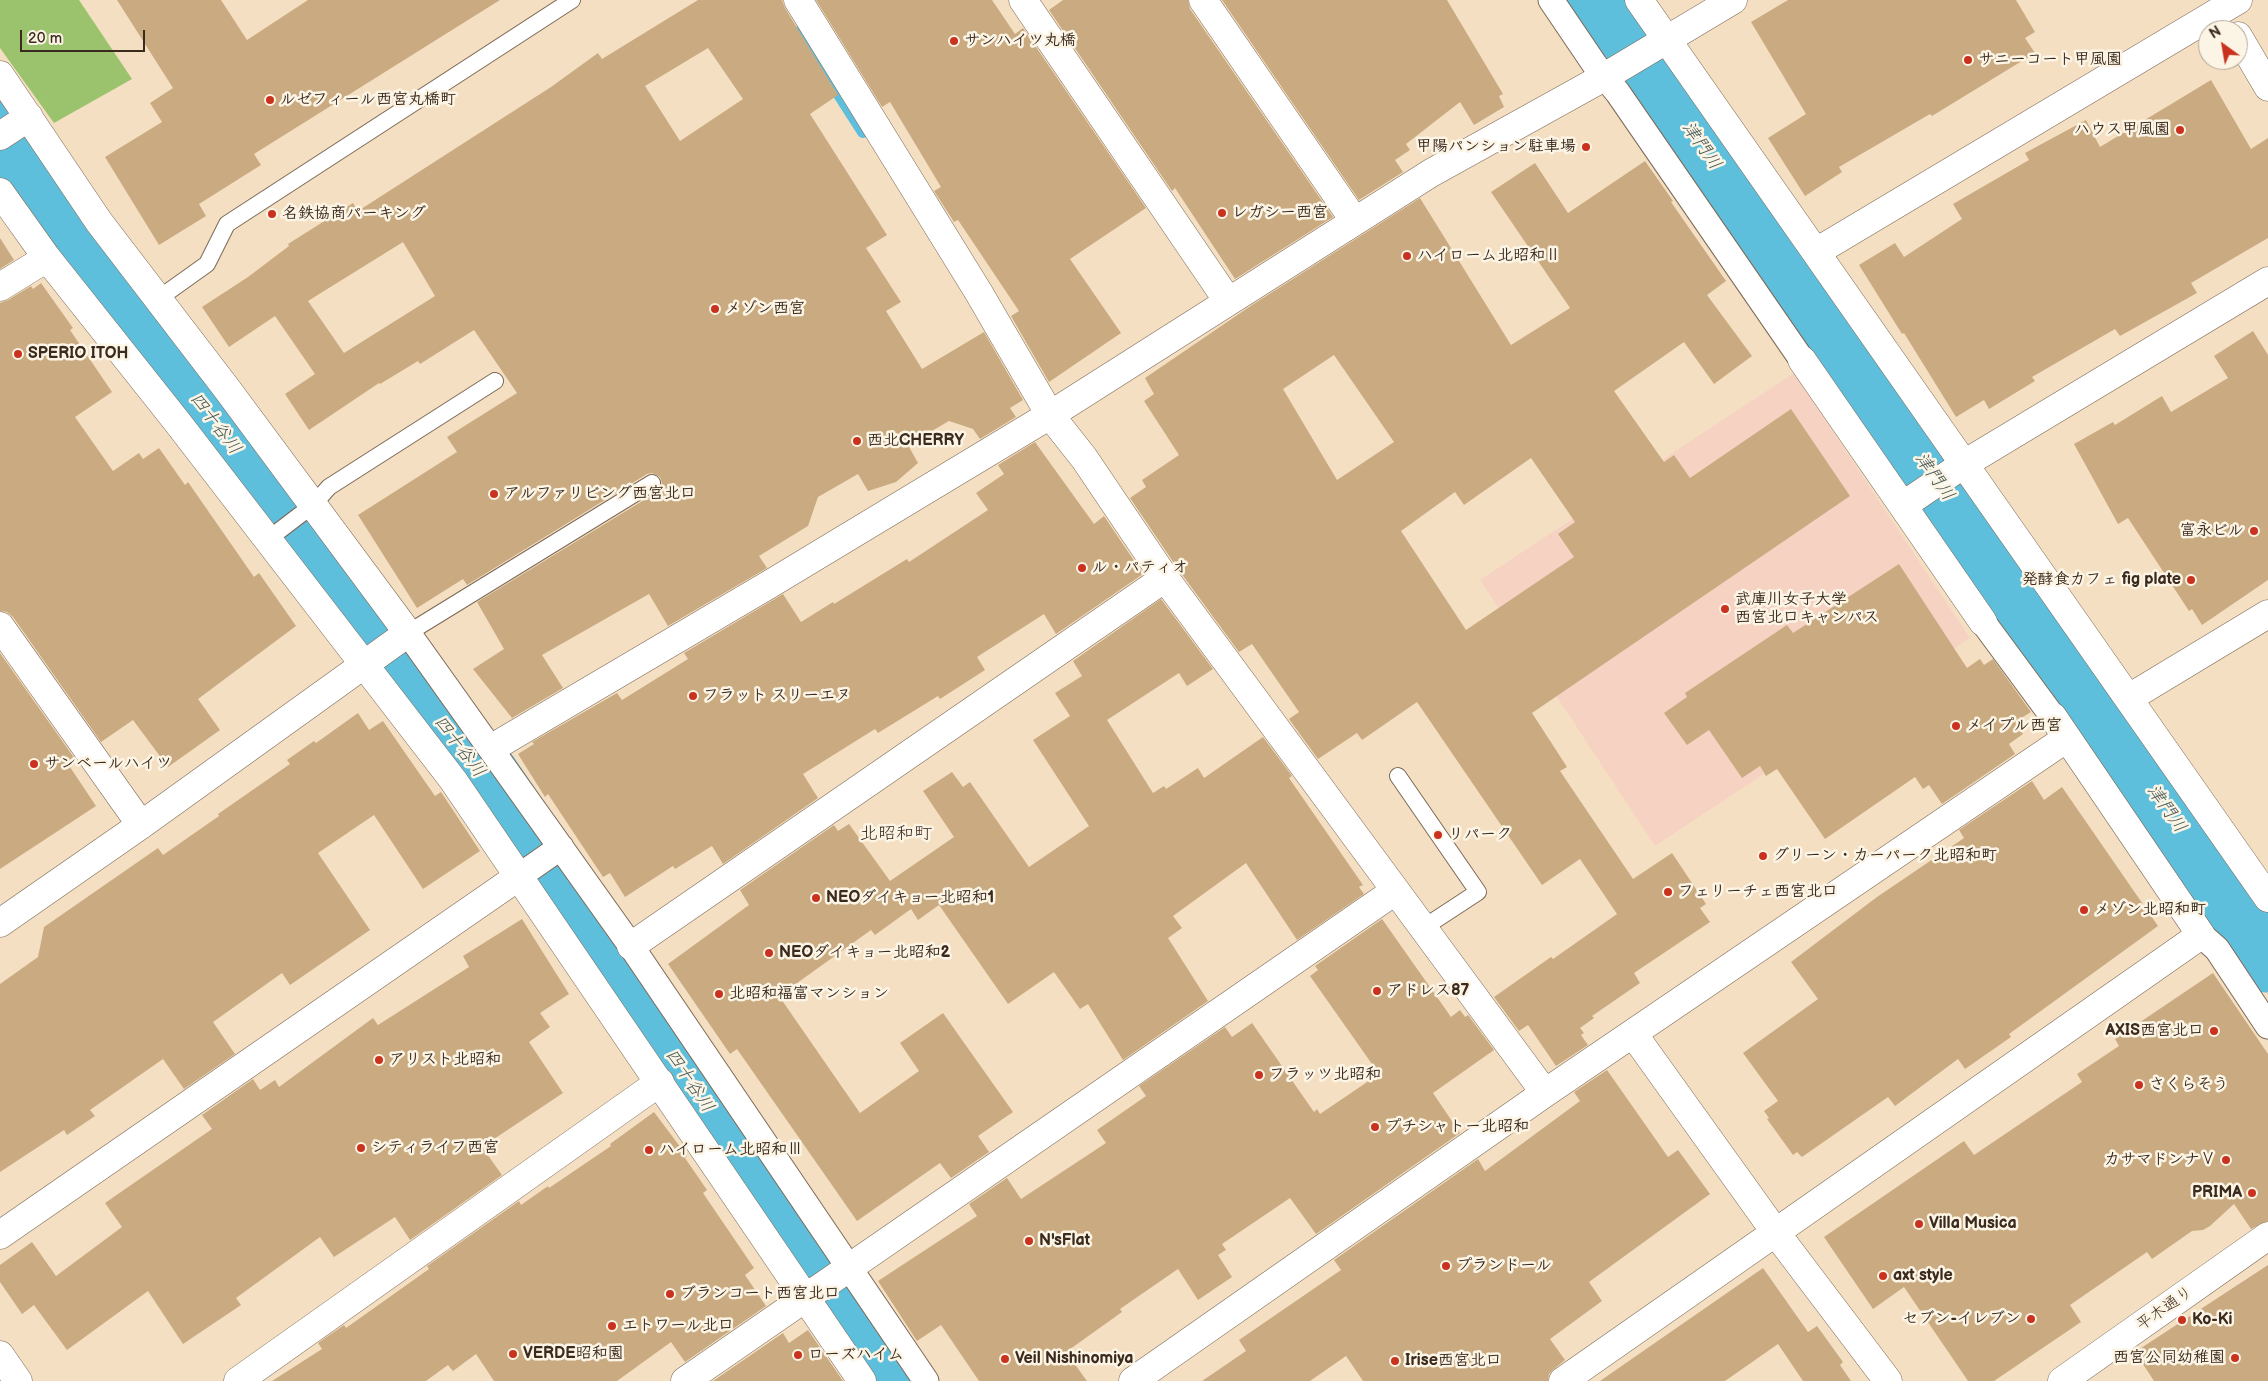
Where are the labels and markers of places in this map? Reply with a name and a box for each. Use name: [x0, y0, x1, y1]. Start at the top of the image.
place label: サンハイツ丸橋: [964, 31, 1076, 51]
marker: サンハイツ丸橋: [948, 35, 960, 47]
place label: サニーコート甲風園: [1978, 50, 2122, 70]
marker: サニーコート甲風園: [1962, 54, 1974, 66]
place label: ルゼフィール西宮丸橋町: [280, 90, 456, 110]
marker: ルゼフィール西宮丸橋町: [264, 94, 276, 106]
place label: ハウス甲風園: [2074, 120, 2170, 140]
marker: ハウス甲風園: [2174, 124, 2186, 136]
place label: 甲陽パンション駐車場: [1416, 137, 1576, 157]
marker: 甲陽パンション駐車場: [1580, 141, 1592, 153]
place label: レガシー西宮: [1232, 203, 1328, 223]
place label: 名鉄協商パーキング: [282, 204, 426, 224]
marker: レガシー西宮: [1216, 207, 1228, 219]
marker: 名鉄協商パーキング: [266, 208, 278, 220]
place label: ハイローム北昭和Ⅱ: [1417, 246, 1561, 266]
marker: ハイローム北昭和Ⅱ: [1401, 250, 1413, 262]
place label: メゾン西宮: [725, 299, 805, 319]
marker: メゾン西宮: [709, 303, 721, 315]
place label: SPERIO ITOH: [28, 344, 128, 364]
marker: SPERIO ITOH: [12, 348, 24, 360]
place label: 西北CHERRY: [867, 431, 964, 451]
marker: 西北CHERRY: [851, 435, 863, 447]
place label: アルファリビング西宮北口: [504, 484, 696, 504]
marker: アルファリビング西宮北口: [488, 488, 500, 500]
place label: 富永ビル: [2180, 521, 2244, 541]
marker: 富永ビル: [2248, 525, 2260, 537]
place label: ル・パティオ: [1092, 558, 1188, 578]
marker: ル・パティオ: [1076, 562, 1088, 574]
place label: 発酵食カフェ fig plate: [2021, 570, 2181, 590]
marker: 発酵食カフェ fig plate: [2185, 574, 2197, 586]
place label: 武庫川女子大学 西宮北口キャンパス: [1735, 590, 1879, 628]
marker: 武庫川女子大学 西宮北口キャンパス: [1719, 603, 1731, 615]
place label: フラット スリーエヌ: [703, 686, 851, 706]
marker: フラット スリーエヌ: [687, 690, 699, 702]
place label: メイプル西宮: [1966, 716, 2062, 736]
marker: メイプル西宮: [1950, 720, 1962, 732]
place label: サンベールハイツ: [44, 754, 172, 774]
marker: サンベールハイツ: [28, 758, 40, 770]
place label: リパーク: [1448, 825, 1512, 845]
marker: リパーク: [1432, 829, 1444, 841]
place label: グリーン・カーパーク北昭和町: [1773, 846, 1997, 866]
marker: グリーン・カーパーク北昭和町: [1757, 850, 1769, 862]
place label: フェリーチェ西宮北口: [1678, 882, 1838, 902]
marker: フェリーチェ西宮北口: [1662, 886, 1674, 898]
place label: NEOダイキョー北昭和1: [826, 888, 994, 908]
marker: NEOダイキョー北昭和1: [810, 892, 822, 904]
place label: メゾン北昭和町: [2094, 900, 2206, 920]
marker: メゾン北昭和町: [2078, 904, 2090, 916]
place label: NEOダイキョー北昭和2: [779, 943, 950, 963]
marker: NEOダイキョー北昭和2: [763, 947, 775, 959]
place label: アドレス87: [1387, 981, 1469, 1001]
place label: 北昭和福富マンション: [729, 984, 889, 1004]
marker: アドレス87: [1371, 985, 1383, 997]
marker: 北昭和福富マンション: [713, 988, 725, 1000]
place label: AXIS西宮北口: [2106, 1021, 2204, 1041]
marker: AXIS西宮北口: [2208, 1025, 2220, 1037]
place label: アリスト北昭和: [389, 1050, 501, 1070]
marker: アリスト北昭和: [373, 1054, 385, 1066]
place label: フラッツ北昭和: [1269, 1065, 1381, 1085]
marker: フラッツ北昭和: [1253, 1069, 1265, 1081]
place label: さくらそう: [2149, 1075, 2229, 1095]
marker: さくらそう: [2133, 1079, 2145, 1091]
place label: プチシャトー北昭和: [1385, 1117, 1529, 1137]
marker: プチシャトー北昭和: [1369, 1121, 1381, 1133]
place label: シティライフ西宮: [371, 1138, 499, 1158]
place label: ハイローム北昭和Ⅲ: [659, 1140, 803, 1160]
marker: シティライフ西宮: [355, 1142, 367, 1154]
marker: ハイローム北昭和Ⅲ: [643, 1144, 655, 1156]
place label: カサマドンナⅤ: [2104, 1150, 2216, 1170]
marker: カサマドンナⅤ: [2220, 1154, 2232, 1166]
place label: PRIMA: [2192, 1183, 2242, 1203]
marker: PRIMA: [2246, 1187, 2258, 1199]
place label: Villa Musica: [1929, 1214, 2017, 1234]
marker: Villa Musica: [1913, 1218, 1925, 1230]
place label: N'sFlat: [1039, 1231, 1090, 1251]
marker: N'sFlat: [1023, 1235, 1035, 1247]
place label: プランドール: [1456, 1256, 1552, 1276]
marker: プランドール: [1440, 1260, 1452, 1272]
place label: axt style: [1893, 1266, 1953, 1286]
marker: axt style: [1877, 1270, 1889, 1282]
place label: ブランコート西宮北口: [680, 1284, 840, 1304]
marker: ブランコート西宮北口: [664, 1288, 676, 1300]
place label: セブン-イレブン: [1902, 1309, 2021, 1329]
place label: Ko-Ki: [2192, 1310, 2232, 1330]
marker: セブン-イレブン: [2025, 1313, 2037, 1325]
marker: Ko-Ki: [2176, 1314, 2188, 1326]
place label: エトワール北口: [622, 1316, 734, 1336]
marker: エトワール北口: [606, 1320, 618, 1332]
place label: VERDE昭和園: [523, 1344, 624, 1364]
place label: ローズハイム: [808, 1345, 904, 1365]
marker: VERDE昭和園: [507, 1348, 519, 1360]
place label: 西宮公同幼稚園: [2113, 1348, 2225, 1368]
marker: ローズハイム: [792, 1349, 804, 1361]
place label: Veil Nishinomiya: [1015, 1349, 1133, 1369]
place label: Irise西宮北口: [1405, 1351, 1502, 1371]
marker: 西宮公同幼稚園: [2229, 1352, 2241, 1364]
marker: Veil Nishinomiya: [999, 1353, 1011, 1365]
marker: Irise西宮北口: [1389, 1355, 1401, 1367]

